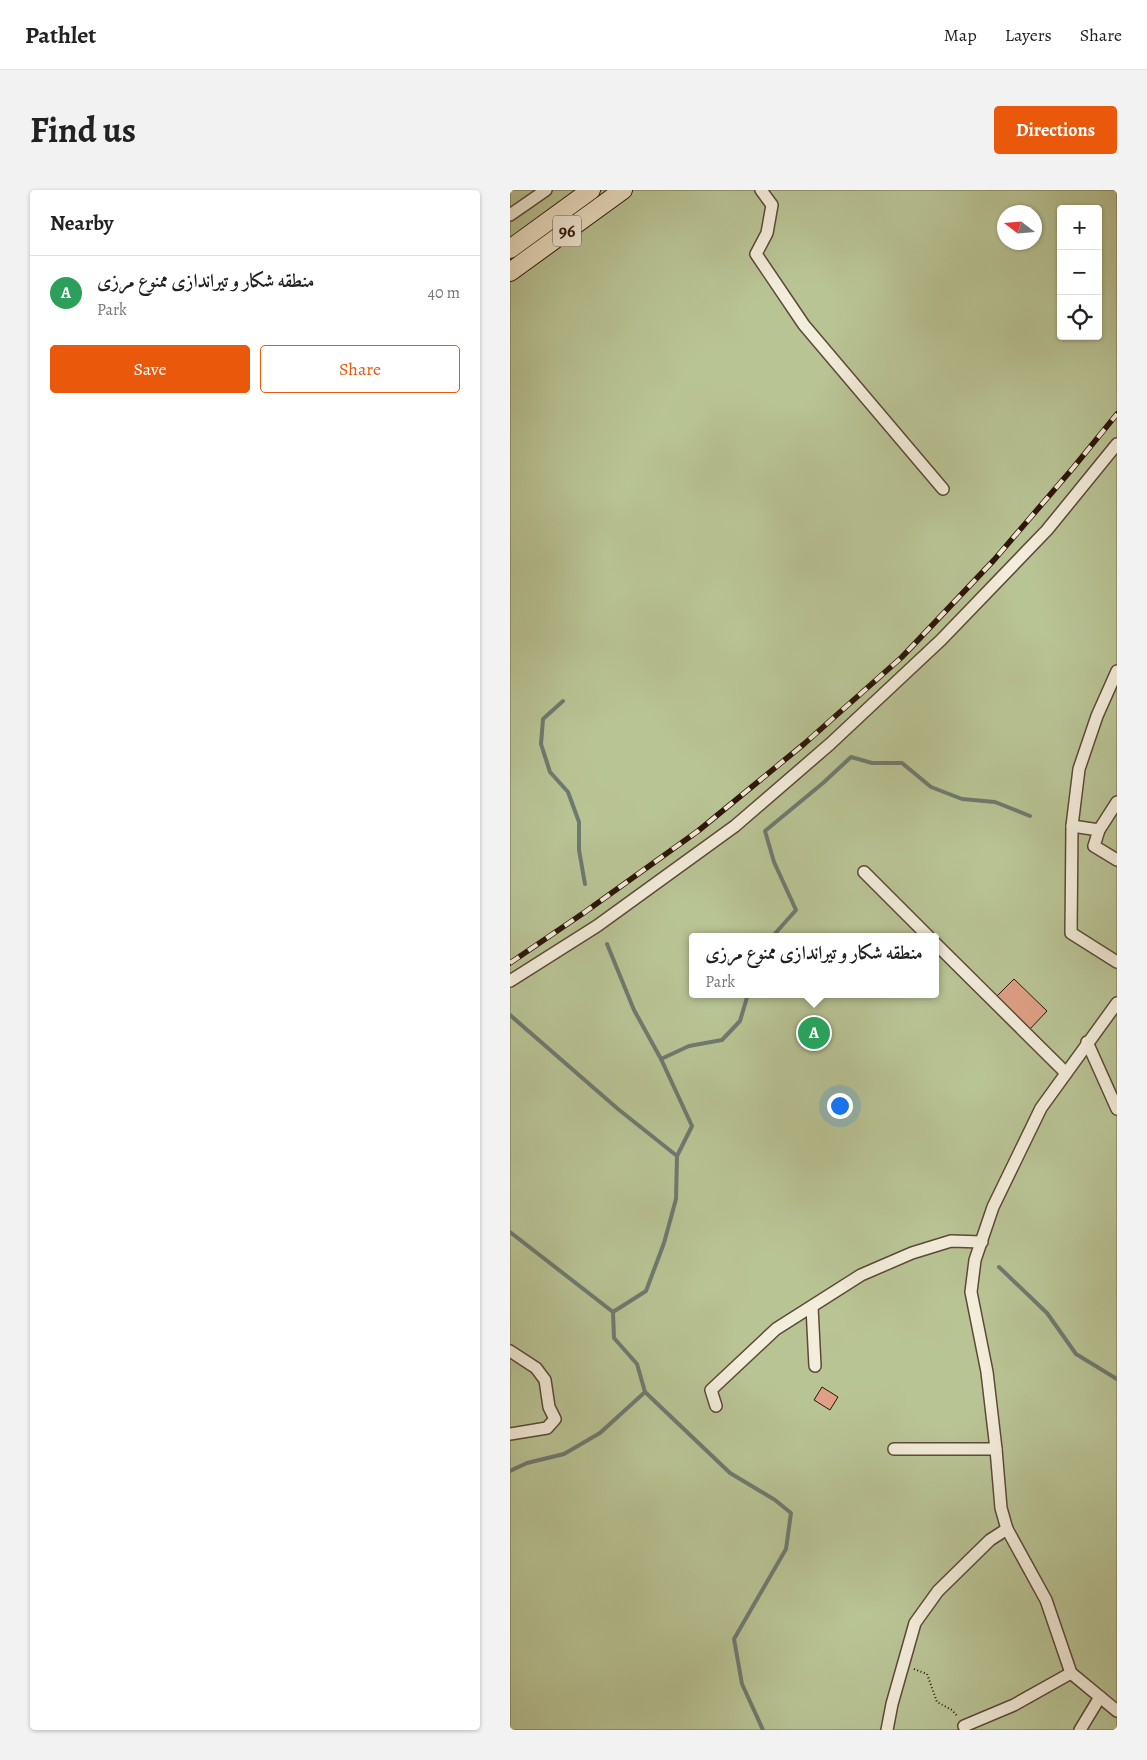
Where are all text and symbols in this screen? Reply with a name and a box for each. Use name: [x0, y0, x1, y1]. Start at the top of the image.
text: Pathlet: [25, 19, 96, 51]
text: Map: [944, 23, 977, 47]
text: Layers: [1005, 23, 1052, 47]
text: Share: [1080, 23, 1122, 47]
text: Find us: [30, 106, 136, 154]
button: Directions: [994, 106, 1117, 154]
north arrow: [997, 205, 1042, 250]
map controls: [1057, 205, 1102, 340]
button: +: [1057, 205, 1102, 250]
text: Nearby: [50, 209, 113, 237]
road number: 96: [553, 216, 581, 246]
button: −: [1057, 250, 1102, 295]
text: منطقه شکار و تیراندازی ممنوع مرزی: [97, 268, 314, 294]
text: A: [61, 282, 71, 304]
text: 40 m: [428, 282, 460, 304]
button: locate: [1057, 295, 1102, 340]
text: Park: [97, 299, 127, 321]
button: Save: [50, 345, 250, 393]
button: Share: [260, 345, 460, 393]
popup: [689, 933, 939, 998]
text: منطقه شکار و تیراندازی ممنوع مرزی: [705, 940, 923, 966]
text: Park: [705, 971, 735, 993]
pin: A: [798, 1014, 830, 1052]
your location: [827, 1093, 853, 1119]

